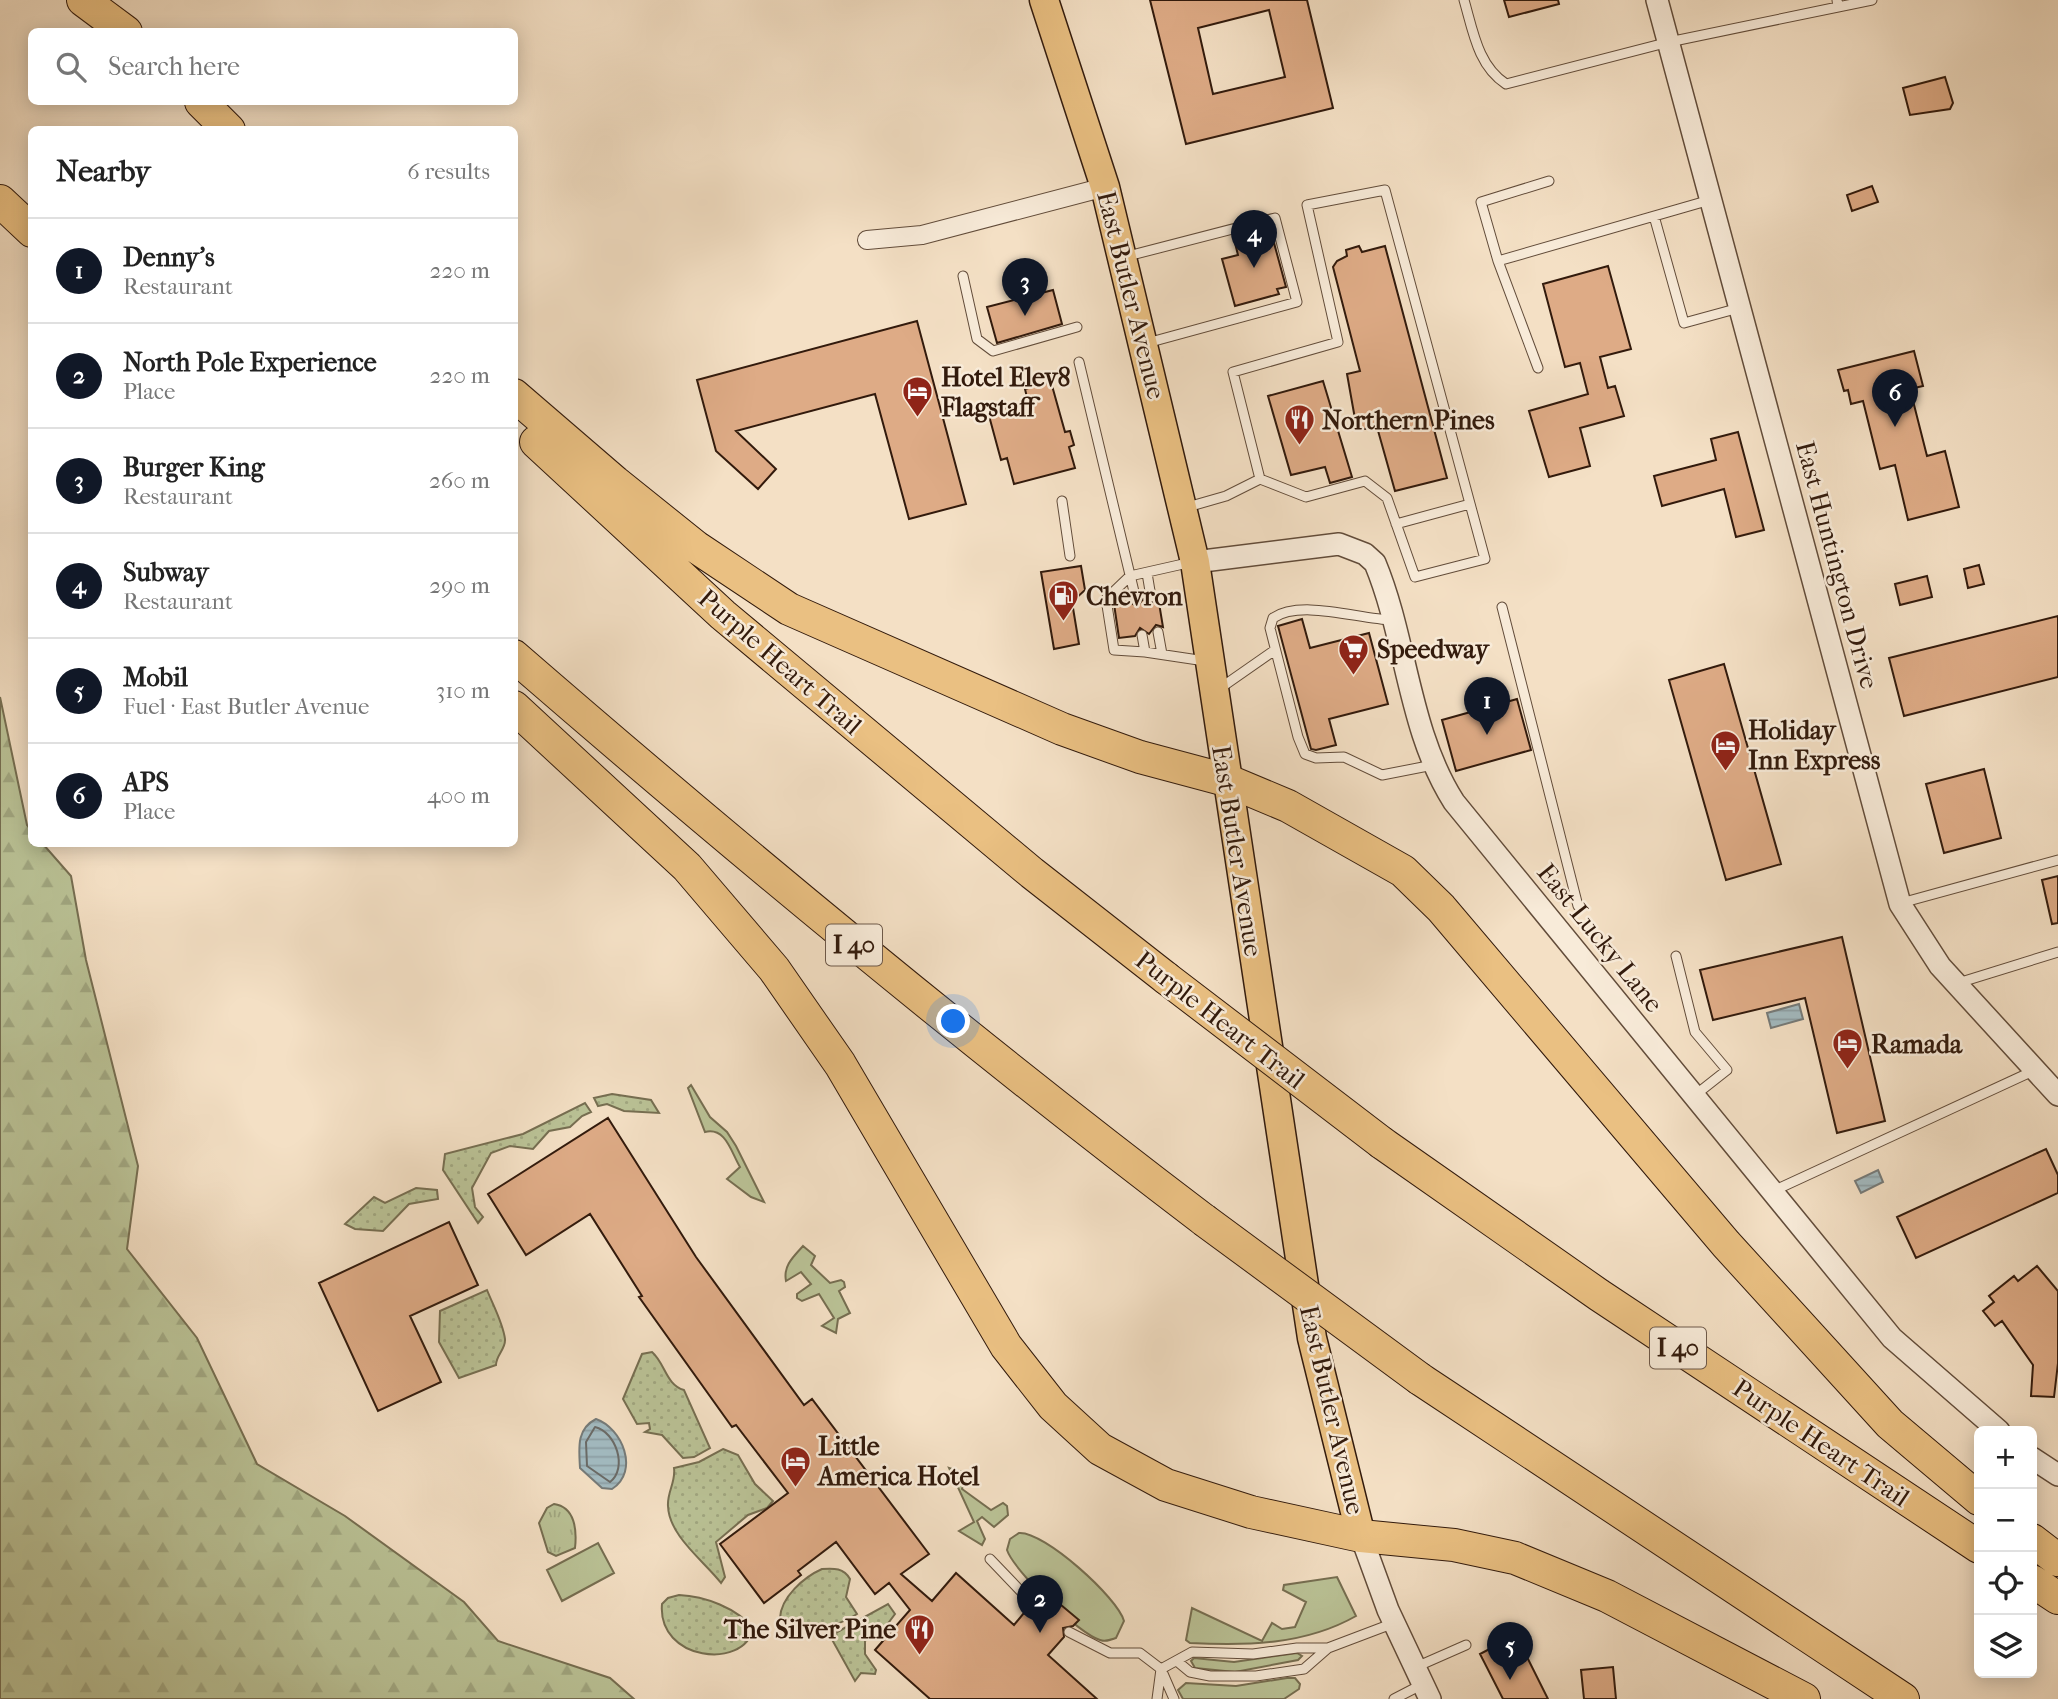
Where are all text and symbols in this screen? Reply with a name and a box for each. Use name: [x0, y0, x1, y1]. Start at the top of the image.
search box: [28, 28, 518, 105]
icon: search: [52, 48, 90, 86]
text: Search here: [108, 51, 240, 82]
text: Nearby: [56, 154, 151, 189]
text: 6 results: [407, 158, 490, 185]
street label: East Butler Avenue: [1090, 188, 1172, 402]
pin: 4: [1231, 210, 1277, 268]
text: Denny's: [123, 242, 214, 273]
text: 1: [75, 257, 83, 284]
text: 220 m: [430, 257, 490, 284]
pin: 3: [1002, 258, 1048, 316]
text: Restaurant: [123, 273, 233, 300]
text: North Pole Experience: [123, 347, 377, 378]
text: 2: [73, 362, 85, 389]
text: 220 m: [430, 362, 490, 389]
place label: Hotel Elev8 Flagstaff: [940, 362, 1071, 423]
pin: 6: [1872, 369, 1918, 427]
hotel icon: Hotel Elev8 Flagstaff: [901, 375, 935, 419]
text: Place: [123, 378, 175, 405]
restaurant icon: Northern Pines: [1282, 403, 1316, 447]
place label: Northern Pines: [1322, 405, 1495, 436]
street label: East Huntington Drive: [1789, 438, 1885, 692]
text: Burger King: [123, 452, 265, 483]
text: 3: [74, 467, 84, 494]
text: 260 m: [429, 467, 490, 494]
text: Restaurant: [123, 483, 233, 510]
text: Subway: [123, 557, 209, 588]
text: 4: [72, 572, 86, 599]
text: 290 m: [429, 572, 490, 599]
fuel station icon: Chevron: [1046, 579, 1080, 623]
place label: Chevron: [1086, 581, 1184, 612]
street label: Purple Heart Trail: [692, 583, 868, 741]
text: Restaurant: [123, 588, 233, 615]
supermarket icon: Speedway: [1337, 632, 1371, 676]
place label: Speedway: [1377, 634, 1491, 665]
text: Mobil: [123, 662, 188, 693]
text: 5: [74, 677, 84, 704]
text: 310 m: [436, 677, 490, 704]
pin: 1: [1464, 677, 1510, 735]
text: Fuel · East Butler Avenue: [123, 693, 369, 720]
place label: Holiday Inn Express: [1748, 715, 1881, 776]
hotel icon: Holiday Inn Express: [1708, 728, 1742, 772]
street label: East Butler Avenue: [1205, 743, 1269, 959]
text: APS: [123, 767, 169, 798]
text: 6: [73, 782, 85, 809]
text: 400 m: [427, 782, 490, 809]
text: Place: [123, 798, 175, 825]
street label: East Lucky Lane: [1531, 857, 1670, 1019]
road number: I 40: [826, 925, 882, 965]
street label: Purple Heart Trail: [1129, 944, 1311, 1096]
your location: [936, 1004, 970, 1038]
hotel icon: Ramada: [1831, 1027, 1865, 1071]
place label: Ramada: [1871, 1029, 1963, 1060]
street label: East Butler Avenue: [1293, 1302, 1371, 1518]
road number: I 40: [1650, 1328, 1706, 1368]
street label: Purple Heart Trail: [1727, 1372, 1915, 1514]
map controls: [1974, 1426, 2037, 1678]
button: +: [1974, 1426, 2037, 1489]
place label: Little America Hotel: [816, 1431, 980, 1492]
hotel icon: Little America Hotel: [778, 1444, 812, 1488]
button: −: [1974, 1489, 2037, 1552]
button: locate: [1974, 1552, 2037, 1615]
pin: 2: [1017, 1575, 1063, 1633]
restaurant icon: The Silver Pine: [902, 1612, 936, 1656]
place label: The Silver Pine: [723, 1614, 896, 1645]
button: layers: [1974, 1615, 2037, 1678]
pin: 5: [1487, 1622, 1533, 1680]

